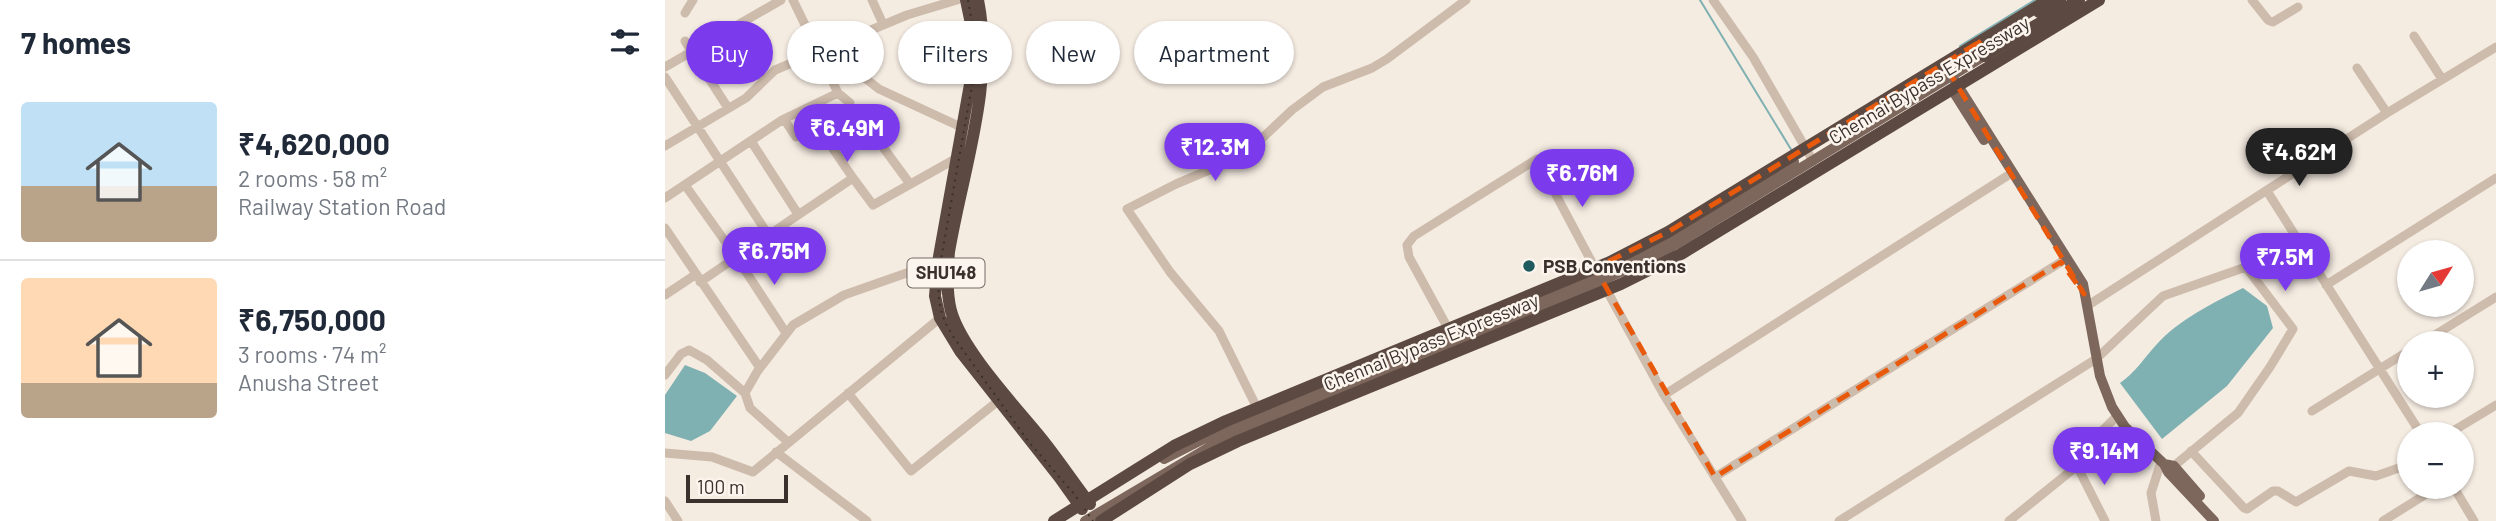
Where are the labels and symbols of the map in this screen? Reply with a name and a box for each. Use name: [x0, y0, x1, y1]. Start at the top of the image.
street label: Chennai Bypass Expressway: [1824, 10, 2034, 149]
pin: ₹6.49M: [790, 104, 904, 164]
pin: ₹12.3M: [1158, 124, 1272, 183]
pin: ₹4.62M: [2242, 128, 2356, 188]
pin: ₹6.76M: [1525, 150, 1639, 209]
pin: ₹6.75M: [717, 228, 831, 287]
pin: ₹7.5M: [2236, 233, 2334, 293]
north arrow: [2397, 240, 2475, 317]
place label: PSB Conventions: [1543, 254, 1686, 277]
road number: SHU148: [908, 258, 985, 288]
marker: PSB Conventions: [1521, 258, 1537, 274]
street label: Chennai Bypass Expressway: [1320, 288, 1542, 395]
pin: ₹9.14M: [2047, 428, 2161, 487]
scale bar: [686, 472, 787, 504]

